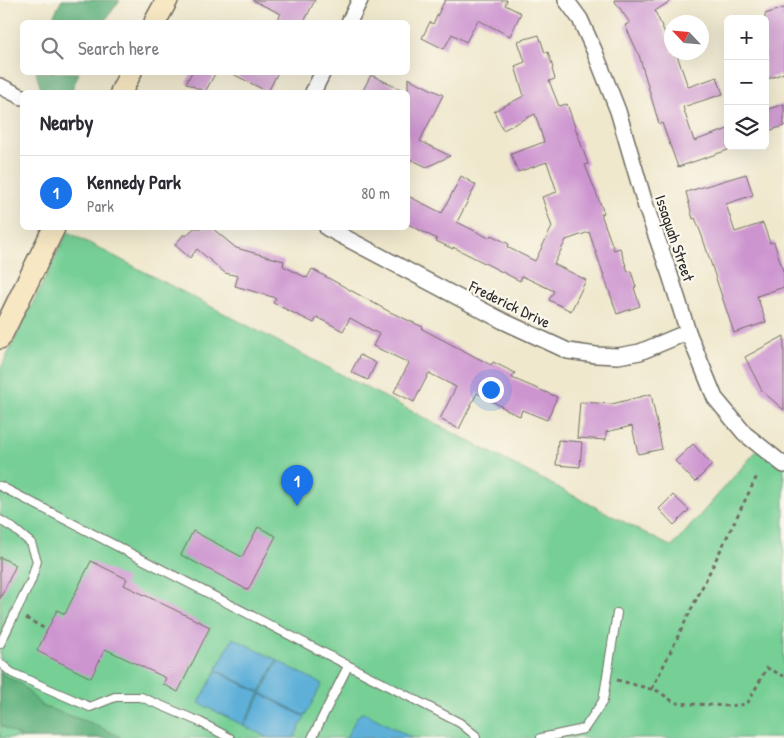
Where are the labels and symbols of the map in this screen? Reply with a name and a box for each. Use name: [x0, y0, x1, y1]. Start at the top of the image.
north arrow: [664, 15, 709, 60]
street label: Issaquah Street: [650, 192, 700, 285]
street label: Frederick Drive: [465, 274, 555, 333]
your location: [478, 377, 504, 403]
pin: 1: [281, 465, 313, 506]

